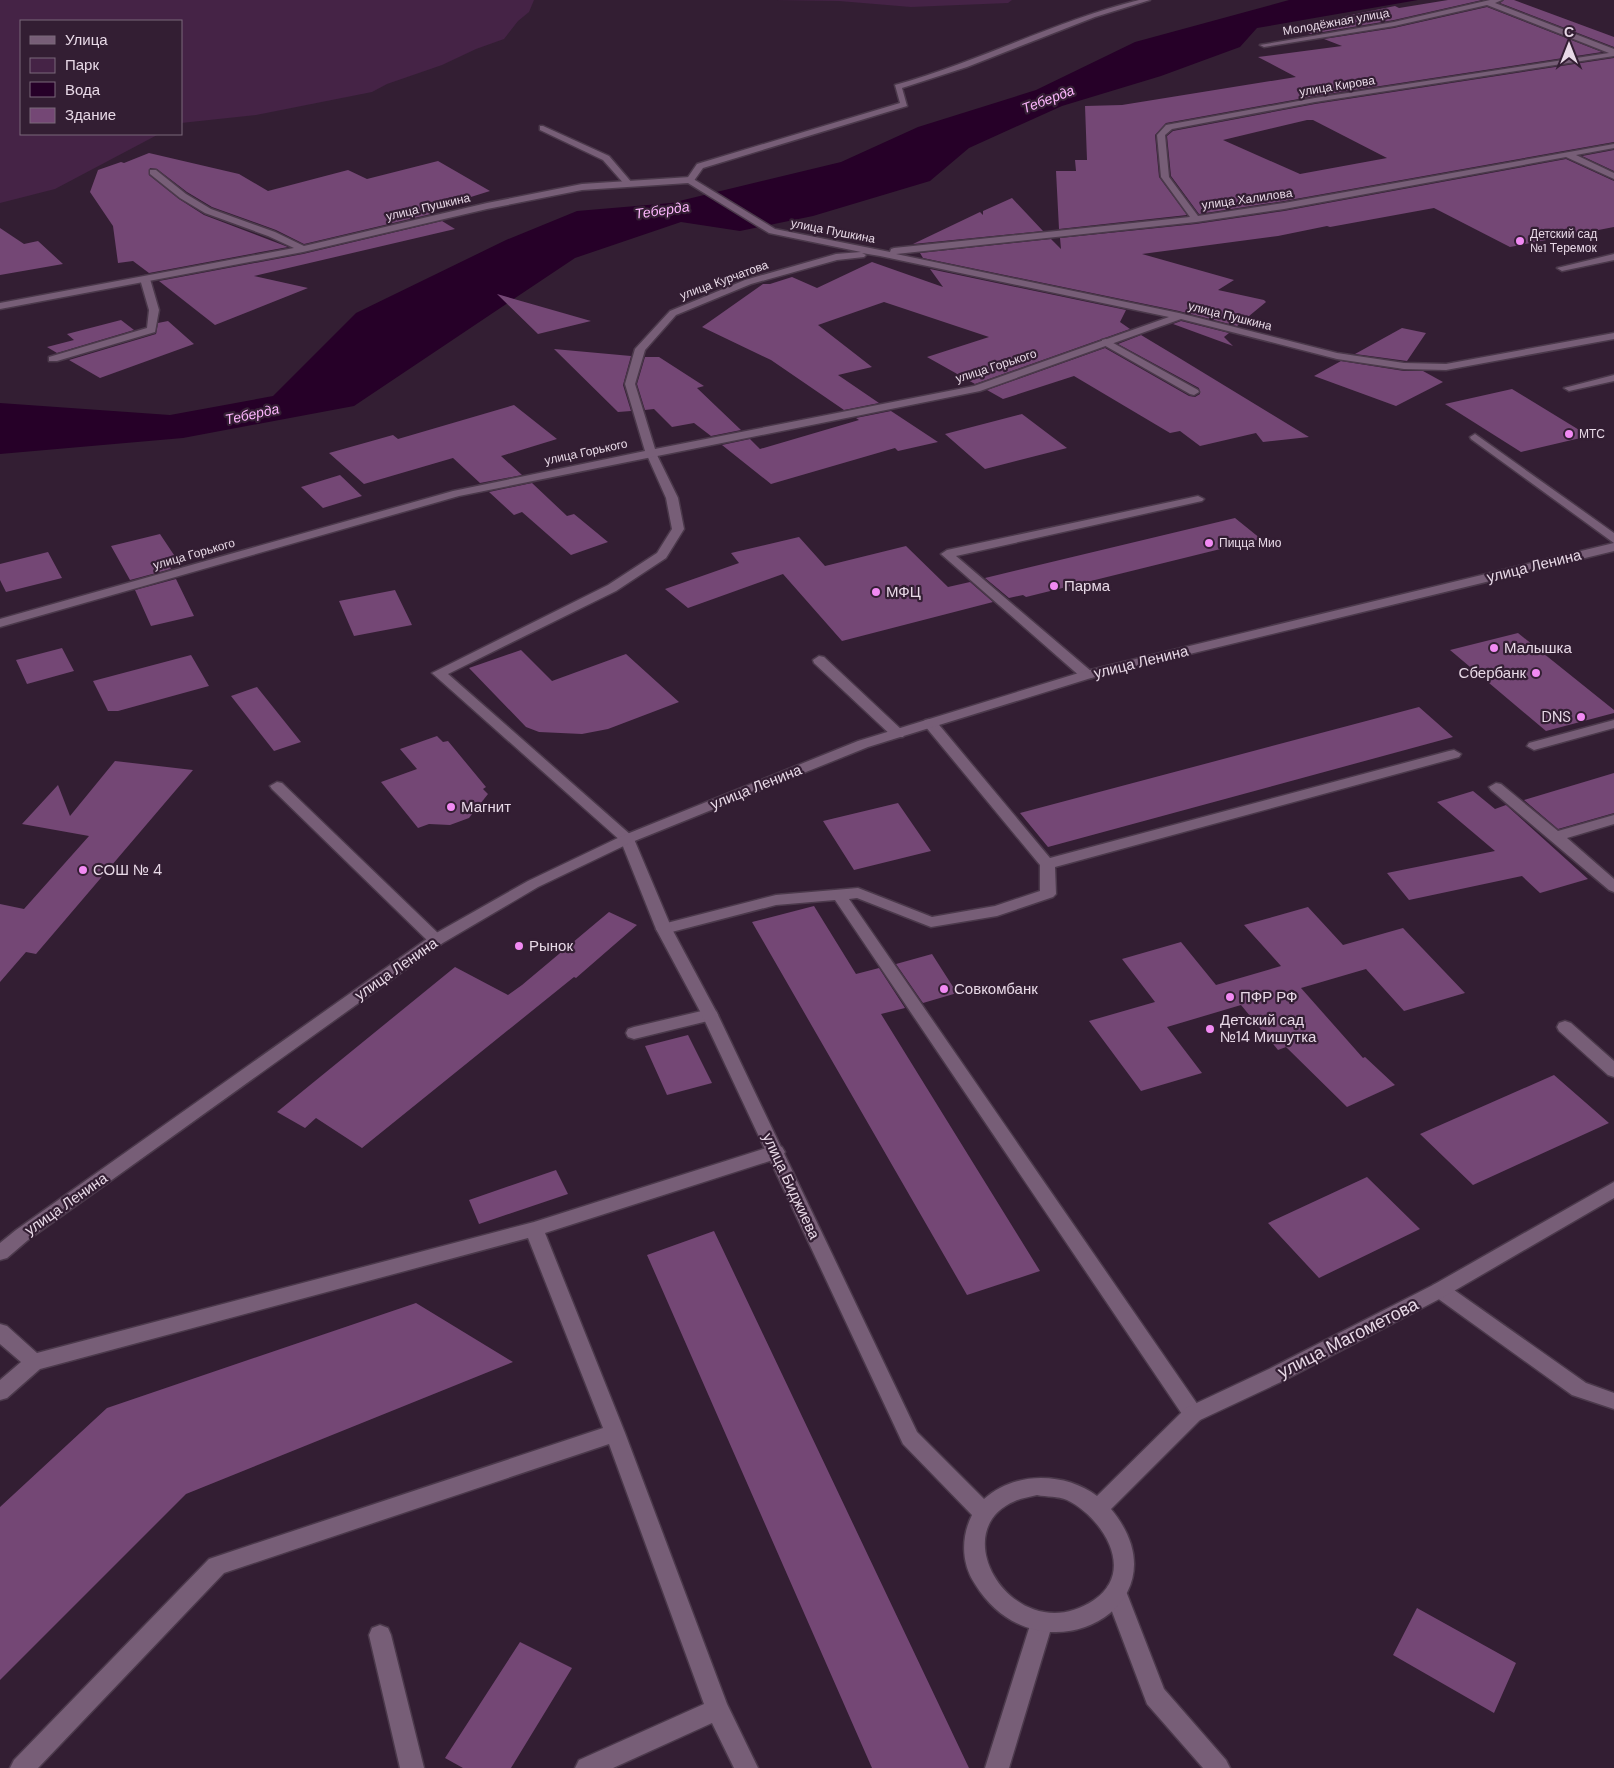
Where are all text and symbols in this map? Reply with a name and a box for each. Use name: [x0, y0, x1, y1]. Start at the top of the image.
street label: Молодёжная улица: [1282, 5, 1391, 39]
legend: [20, 20, 182, 135]
north arrow: [1544, 20, 1594, 70]
text: С: [1564, 23, 1574, 41]
text: Улица: [65, 30, 108, 50]
text: Парк: [65, 55, 99, 75]
street label: улица Кирова: [1298, 72, 1376, 100]
text: Вода: [65, 80, 101, 100]
water label: Теберда: [1019, 81, 1077, 117]
text: Здание: [65, 105, 116, 125]
street label: улица Халилова: [1201, 185, 1294, 213]
street label: улица Пушкина: [384, 189, 472, 224]
water label: Теберда: [634, 197, 691, 223]
street label: улица Пушкина: [789, 215, 877, 247]
place label: Детский сад №1 Теремок: [1530, 226, 1597, 256]
marker: Детский сад №1 Теремок: [1514, 235, 1526, 247]
street label: улица Курчатова: [678, 256, 771, 303]
street label: улица Пушкина: [1186, 298, 1274, 334]
street label: улица Горького: [953, 345, 1039, 387]
water label: Теберда: [223, 399, 281, 429]
place label: МТС: [1579, 426, 1605, 442]
marker: МТС: [1563, 428, 1575, 440]
street label: улица Горького: [543, 435, 629, 469]
street label: улица Горького: [151, 535, 237, 573]
place label: Пицца Мио: [1219, 535, 1282, 551]
marker: Пицца Мио: [1203, 537, 1215, 549]
street label: улица Ленина: [1485, 544, 1584, 587]
place label: Парма: [1064, 576, 1111, 596]
marker: Парма: [1048, 580, 1060, 592]
place label: МФЦ: [886, 582, 921, 602]
marker: МФЦ: [870, 586, 882, 598]
place label: Малышка: [1504, 638, 1572, 658]
street label: улица Ленина: [1092, 640, 1191, 683]
marker: Малышка: [1488, 642, 1500, 654]
place label: Сбербанк: [1459, 663, 1526, 683]
marker: Сбербанк: [1530, 667, 1542, 679]
place label: DNS: [1542, 707, 1571, 727]
marker: DNS: [1575, 711, 1587, 723]
street label: улица Ленина: [707, 759, 805, 814]
place label: Магнит: [461, 797, 511, 817]
marker: Магнит: [445, 801, 457, 813]
place label: СОШ № 4: [93, 860, 162, 880]
marker: СОШ № 4: [77, 864, 89, 876]
street label: улица Ленина: [351, 933, 442, 1005]
place label: Рынок: [529, 936, 573, 956]
marker: Рынок: [513, 940, 525, 952]
place label: Совкомбанк: [954, 979, 1038, 999]
marker: Совкомбанк: [938, 983, 950, 995]
place label: ПФР РФ: [1240, 987, 1297, 1007]
marker: ПФР РФ: [1224, 991, 1236, 1003]
place label: Детский сад №14 Мишутка: [1220, 1010, 1317, 1047]
marker: Детский сад №14 Мишутка: [1204, 1023, 1216, 1035]
street label: улица Биджиева: [758, 1130, 825, 1243]
street label: улица Ленина: [21, 1168, 112, 1240]
street label: улица Магометова: [1274, 1292, 1423, 1384]

